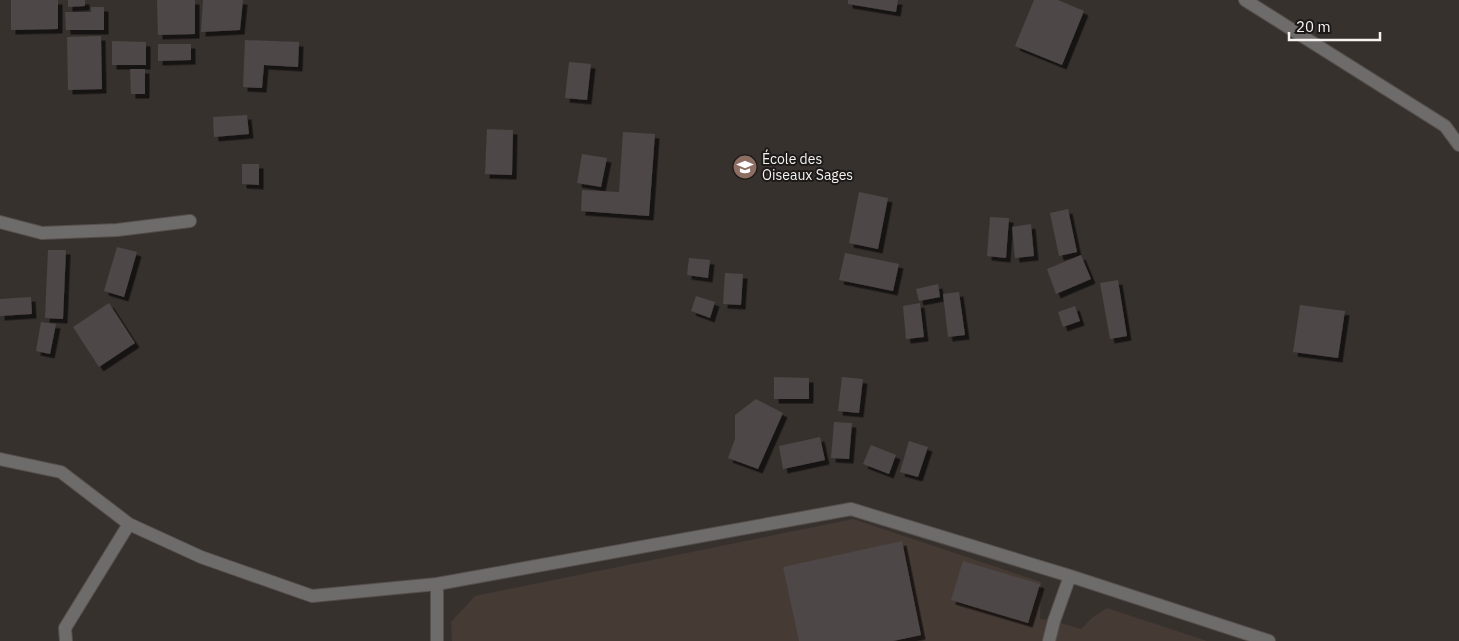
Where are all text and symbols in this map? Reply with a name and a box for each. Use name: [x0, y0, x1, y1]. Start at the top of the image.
scale bar: [1289, 10, 1380, 42]
text: 20 m: [1296, 17, 1331, 36]
place label: École des Oiseaux Sages: [762, 149, 853, 184]
school or university icon: École des Oiseaux Sages: [732, 154, 758, 180]

